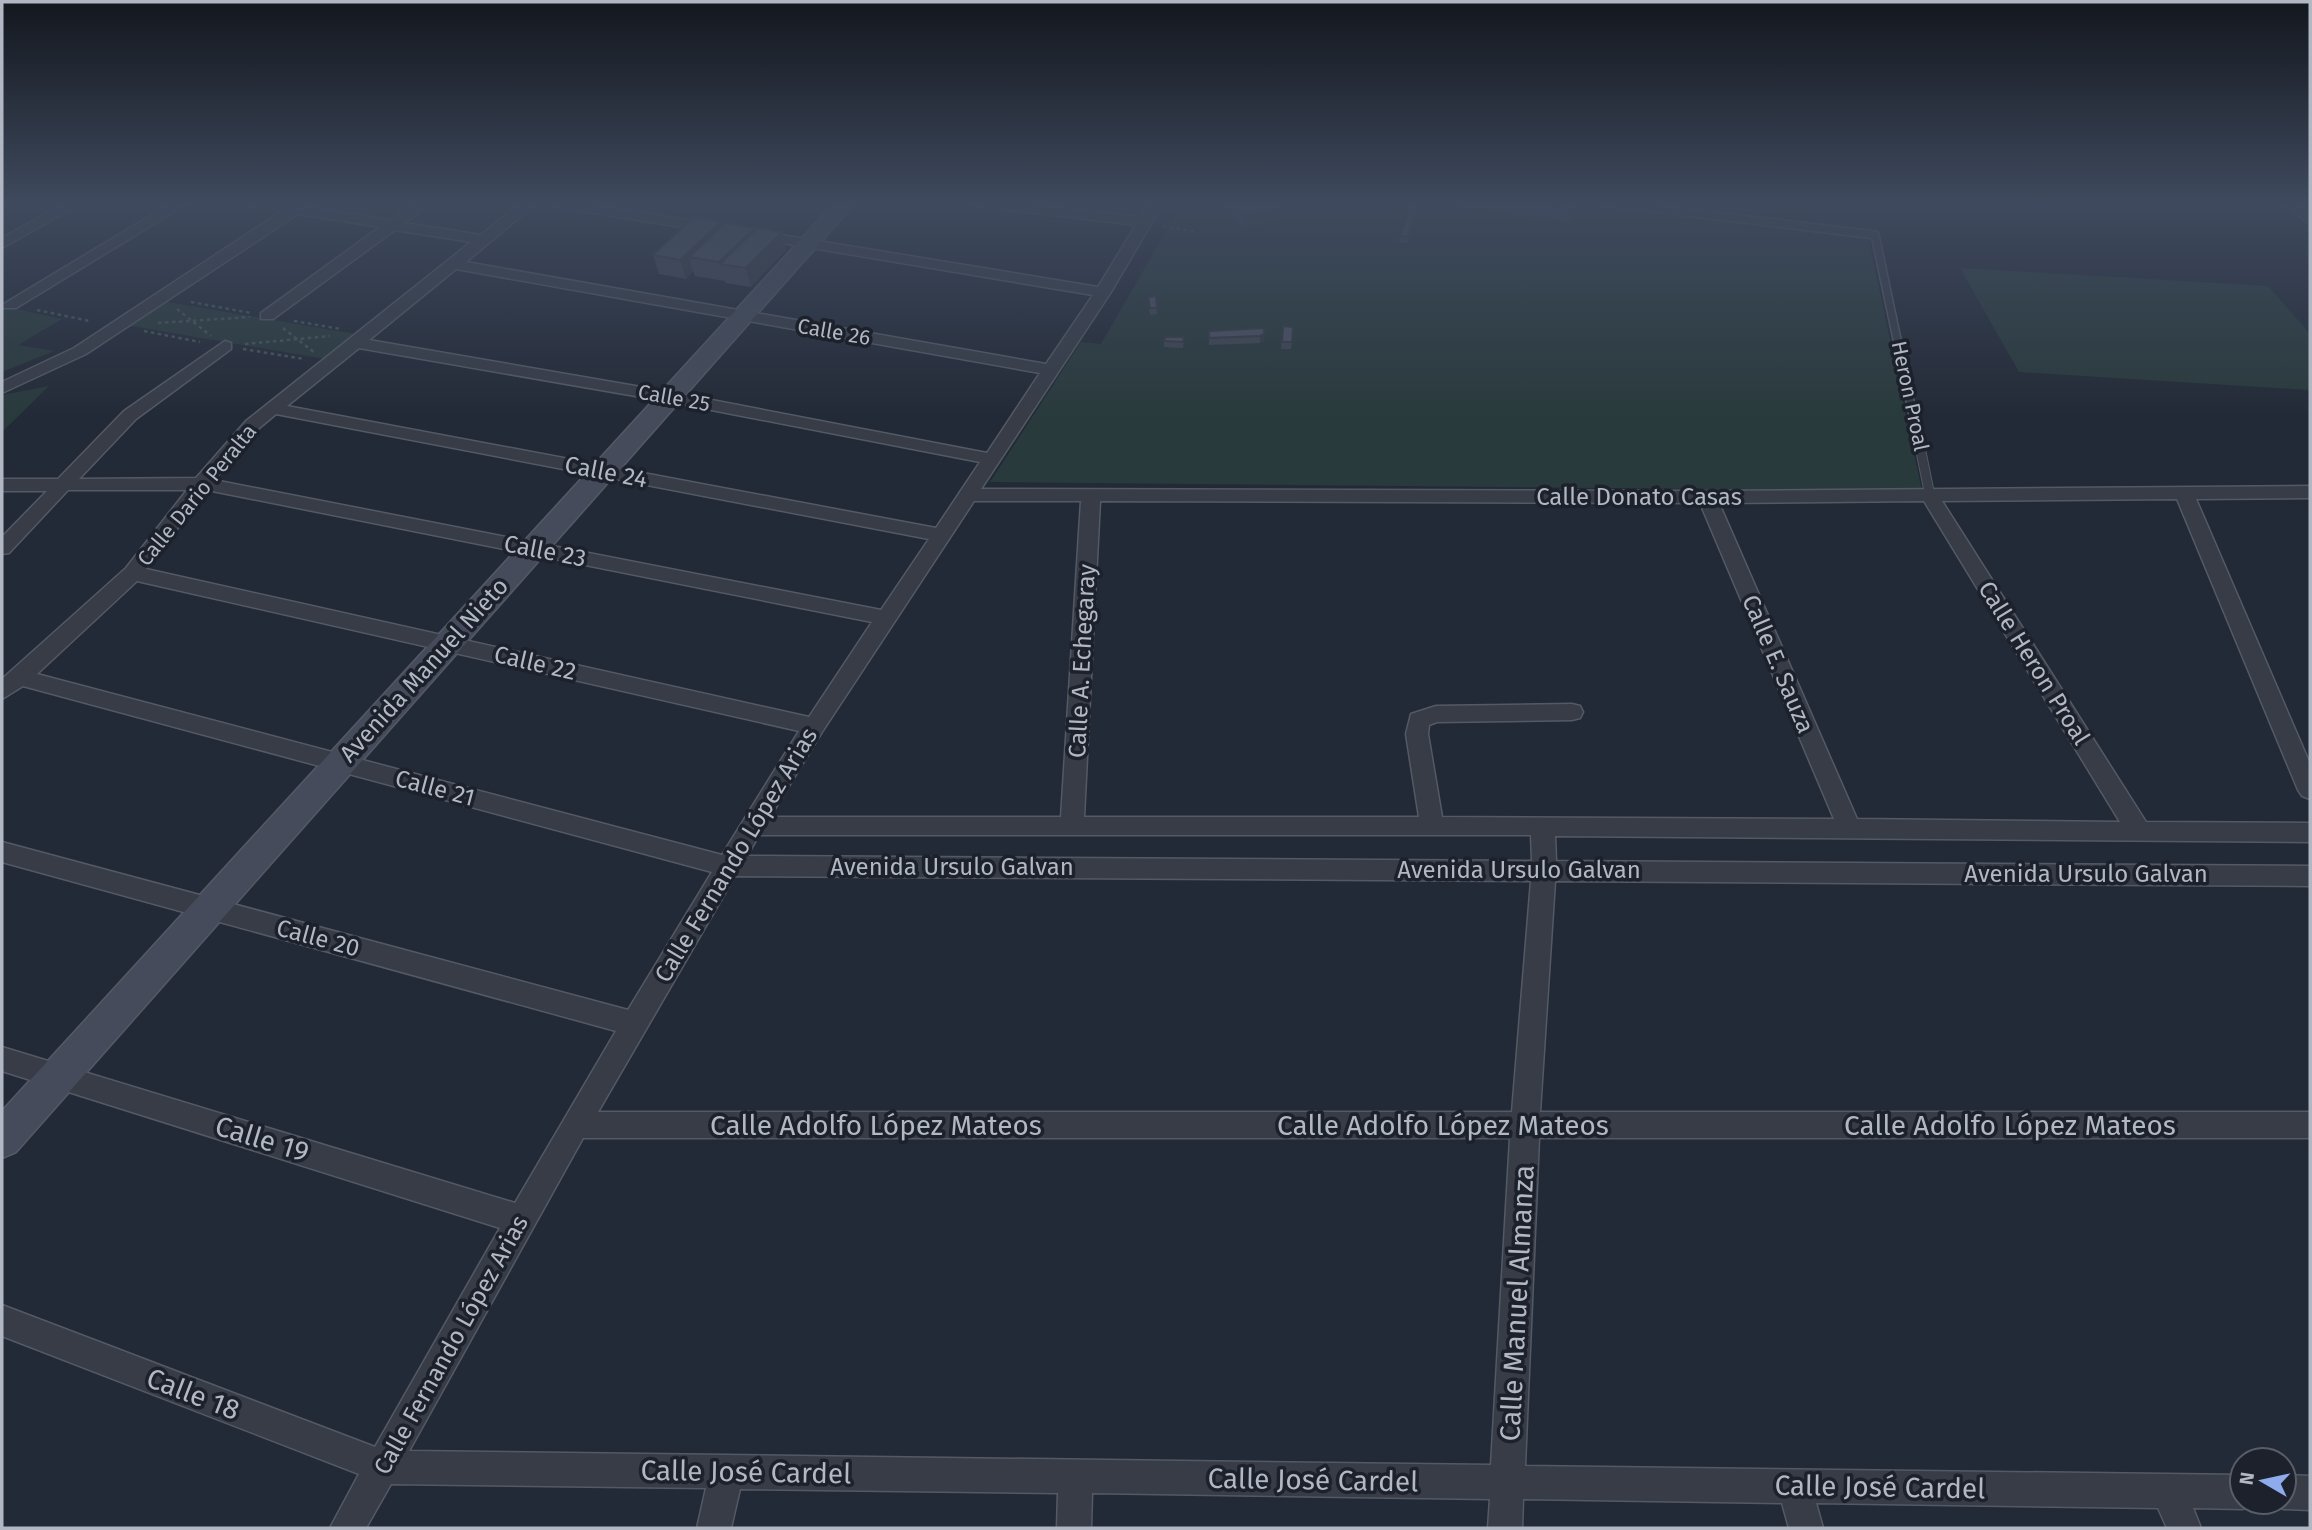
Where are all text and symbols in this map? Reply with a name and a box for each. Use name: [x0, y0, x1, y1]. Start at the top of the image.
street label: Calle 26: [796, 313, 872, 351]
street label: Heron Proal: [1886, 339, 1934, 453]
street label: Calle 25: [636, 379, 712, 417]
street label: Calle Dario Peralta: [132, 419, 262, 571]
street label: Calle 24: [562, 450, 650, 494]
street label: Calle Donato Casas: [1536, 483, 1742, 511]
street label: Calle 23: [502, 529, 588, 573]
street label: Calle A. Echegaray: [1063, 563, 1101, 759]
street label: Avenida Manuel Nieto: [334, 572, 514, 768]
street label: Calle Heron Proal: [1972, 576, 2096, 750]
street label: Calle E. Sauza: [1736, 591, 1820, 737]
street label: Calle 22: [491, 640, 579, 686]
street label: Calle Fernando López Arias: [649, 723, 823, 987]
street label: Calle 21: [392, 764, 478, 812]
street label: Avenida Ursulo Galvan: [830, 853, 1074, 881]
street label: Avenida Ursulo Galvan: [1397, 856, 1641, 884]
street label: Avenida Ursulo Galvan: [1964, 860, 2208, 888]
street label: Calle 20: [273, 914, 363, 962]
street label: Calle 19: [211, 1109, 313, 1169]
street label: Calle Adolfo López Mateos: [710, 1109, 1042, 1142]
street label: Calle Adolfo López Mateos: [1277, 1109, 1609, 1142]
street label: Calle Adolfo López Mateos: [1844, 1109, 2176, 1142]
street label: Calle Manuel Almanza: [1493, 1164, 1541, 1442]
street label: Calle Fernando López Arias: [368, 1211, 534, 1479]
street label: Calle 18: [142, 1361, 244, 1427]
north arrow: [2228, 1446, 2298, 1516]
street label: Calle José Cardel: [640, 1454, 852, 1490]
street label: Calle José Cardel: [1207, 1462, 1419, 1498]
street label: Calle José Cardel: [1774, 1469, 1986, 1505]
text: N: [2234, 1470, 2259, 1486]

